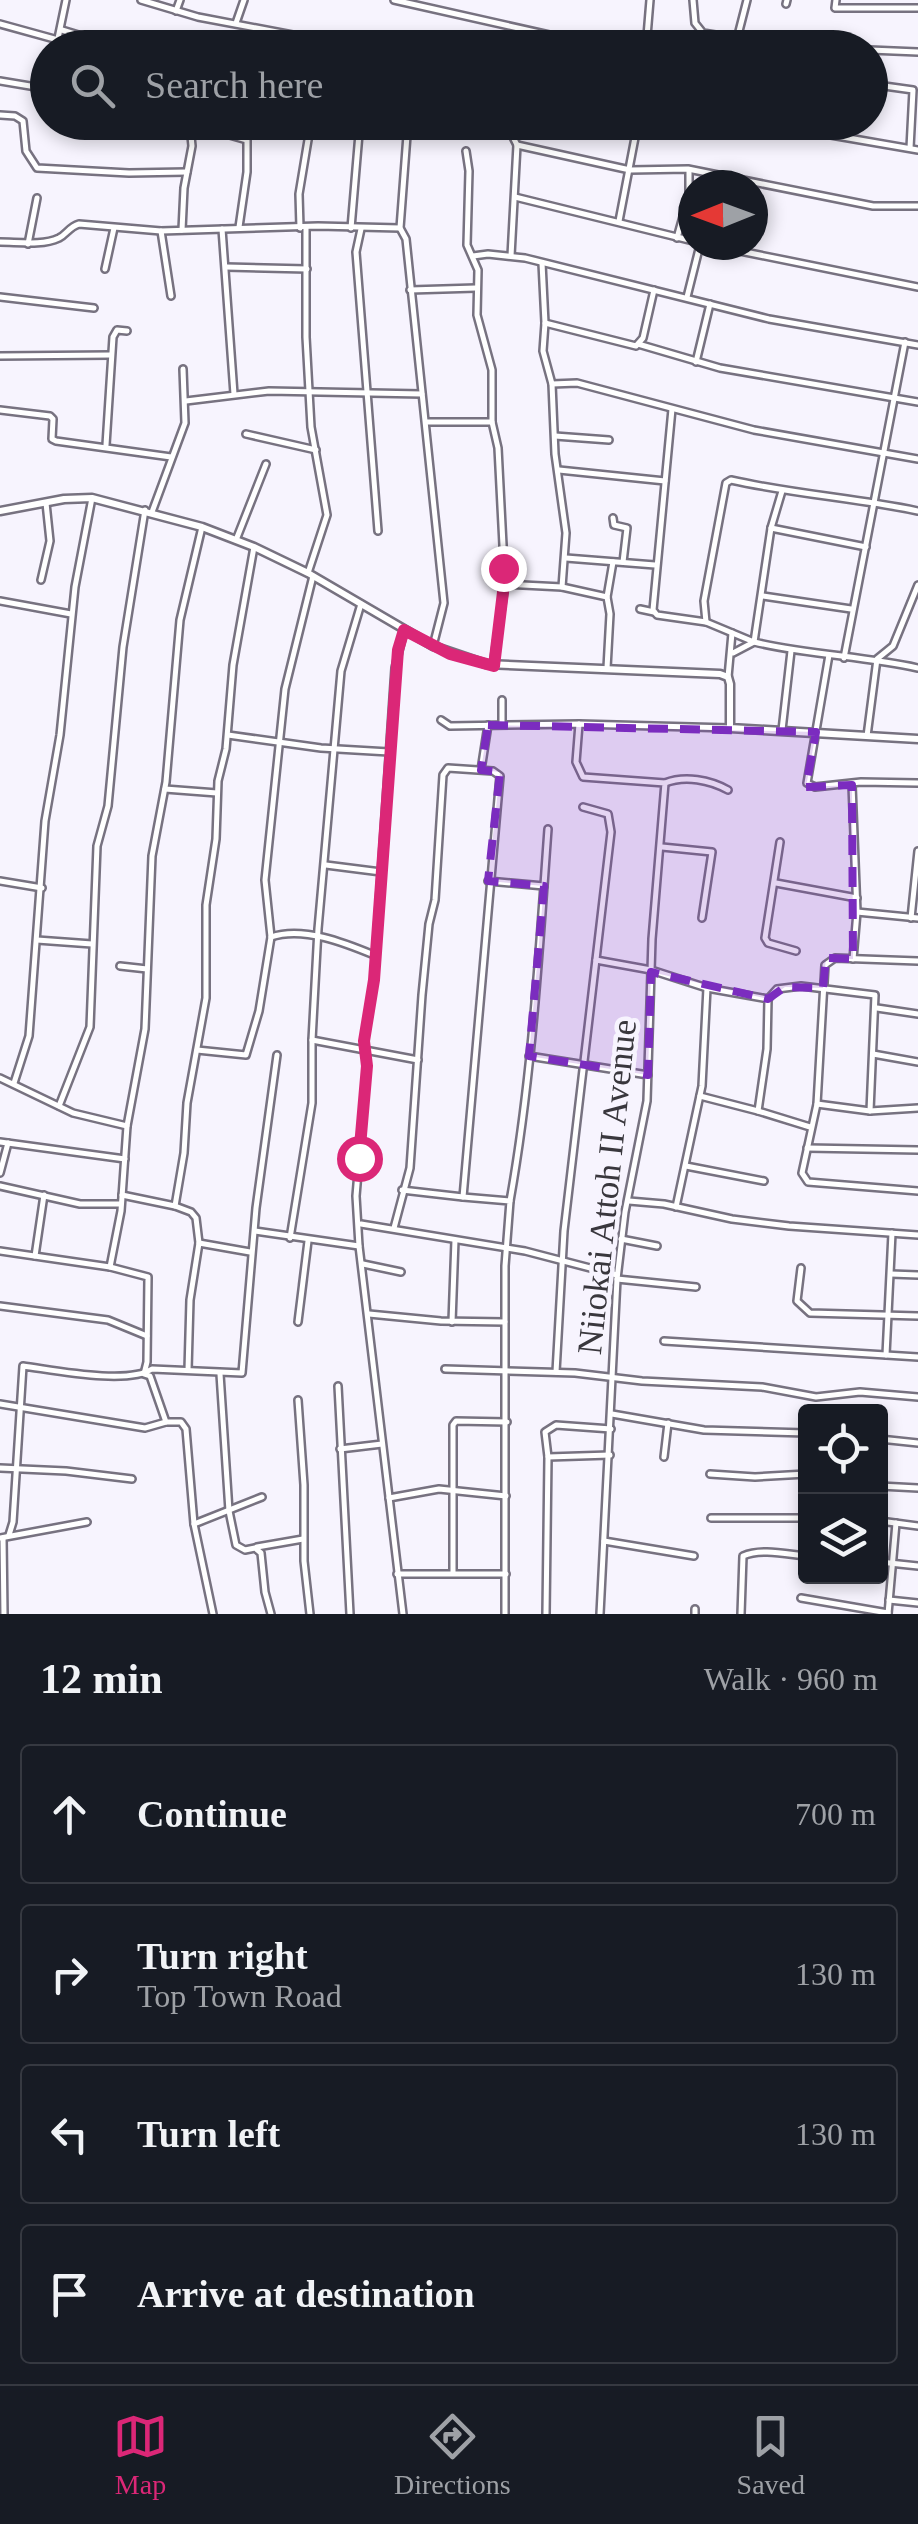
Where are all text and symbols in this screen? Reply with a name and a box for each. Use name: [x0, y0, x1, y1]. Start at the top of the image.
search box: [30, 30, 888, 140]
icon: search: [65, 58, 120, 113]
text: Search here: [145, 64, 323, 106]
north arrow: [678, 170, 768, 260]
route end: [481, 546, 527, 592]
street label: Niiokai Attoh II Avenue: [570, 1018, 644, 1356]
route start: [337, 1136, 383, 1182]
map controls: [798, 1404, 888, 1584]
button: locate: [798, 1404, 888, 1494]
button: layers: [798, 1494, 888, 1584]
text: 12 min: [40, 1656, 163, 1702]
text: Walk · 960 m: [704, 1661, 878, 1697]
icon: ahead: [42, 1787, 97, 1842]
text: Continue: [137, 1793, 287, 1835]
text: 700 m: [795, 1796, 876, 1832]
text: Turn right: [137, 1935, 308, 1977]
icon: right: [42, 1947, 97, 2002]
text: 130 m: [795, 1956, 876, 1992]
text: Top Town Road: [137, 1978, 342, 2014]
icon: left: [42, 2107, 97, 2162]
text: Turn left: [137, 2113, 280, 2155]
text: 130 m: [795, 2116, 876, 2152]
icon: arrive: [42, 2267, 97, 2322]
text: Arrive at destination: [137, 2273, 475, 2315]
tab: Map: [113, 2409, 168, 2501]
tab: Directions: [394, 2409, 511, 2501]
tab: Saved: [737, 2409, 805, 2501]

